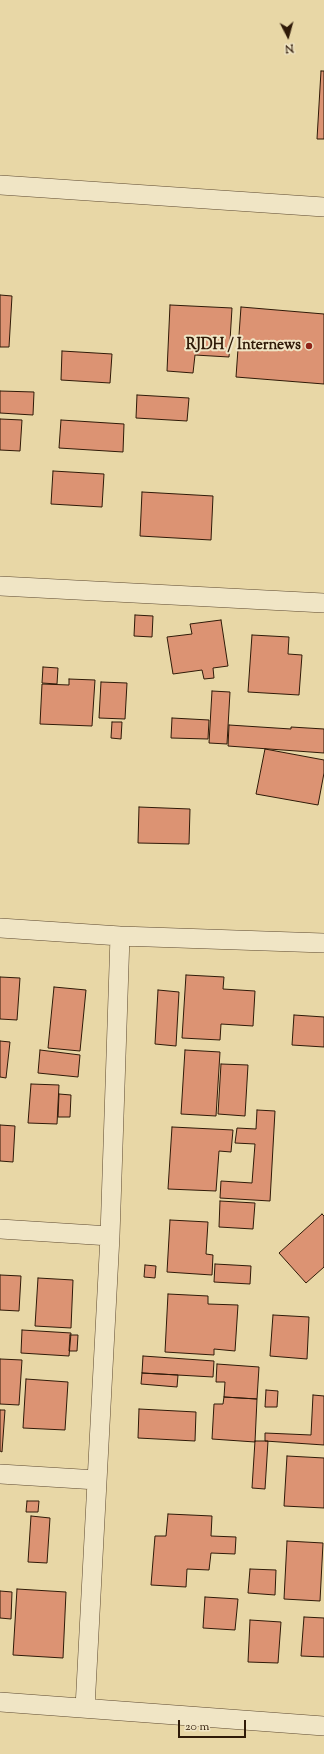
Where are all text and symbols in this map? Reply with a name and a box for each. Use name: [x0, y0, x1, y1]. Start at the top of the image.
north arrow: [268, 16, 308, 56]
text: N: [284, 40, 294, 56]
place label: RJDH / Internews: [186, 337, 301, 355]
marker: RJDH / Internews: [304, 341, 314, 351]
scale bar: [180, 1712, 248, 1738]
text: 20 m: [185, 1718, 209, 1736]

